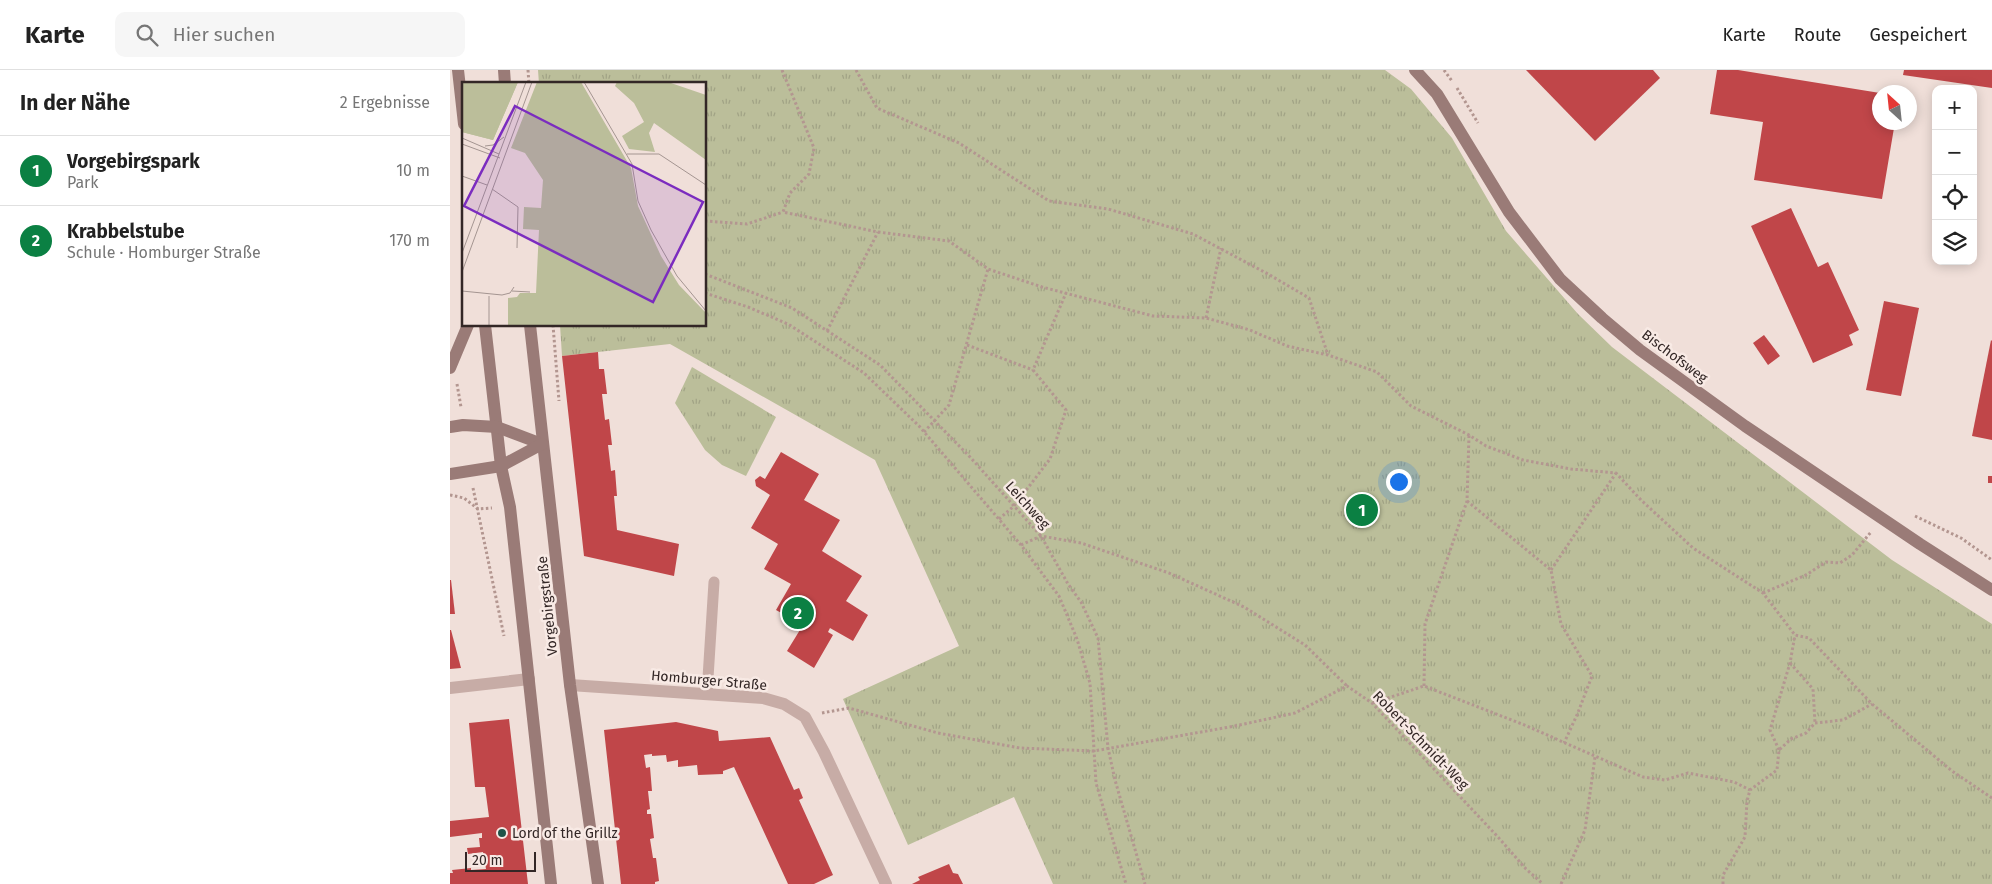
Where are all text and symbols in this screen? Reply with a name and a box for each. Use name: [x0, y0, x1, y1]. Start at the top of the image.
search box: [115, 12, 465, 57]
text: Karte: [25, 21, 85, 49]
icon: search: [133, 21, 161, 49]
text: Hier suchen: [173, 23, 275, 46]
text: Karte: [1723, 24, 1766, 46]
text: Route: [1794, 24, 1841, 46]
text: Gespeichert: [1869, 24, 1967, 46]
inset map: [462, 82, 706, 326]
north arrow: [1872, 85, 1917, 130]
map controls: [1932, 85, 1977, 265]
button: +: [1932, 85, 1977, 130]
text: In der Nähe: [20, 90, 130, 116]
text: 2 Ergebnisse: [340, 93, 430, 112]
button: −: [1932, 130, 1977, 175]
text: Vorgebirgspark: [67, 150, 200, 173]
text: 1: [32, 161, 40, 180]
text: 10 m: [396, 161, 430, 180]
text: Park: [67, 173, 99, 192]
button: locate: [1932, 175, 1977, 220]
text: Krabbelstube: [67, 220, 184, 243]
button: layers: [1932, 220, 1977, 265]
text: 2: [32, 231, 40, 250]
text: 170 m: [389, 231, 430, 250]
text: Schule · Homburger Straße: [67, 243, 261, 262]
street label: Bischofsweg: [1638, 326, 1712, 387]
your location: [1386, 469, 1412, 495]
street label: Leichweg: [1002, 478, 1054, 533]
pin: 1: [1346, 491, 1378, 529]
street label: Vorgebirgstraße: [534, 555, 561, 657]
pin: 2: [782, 594, 814, 632]
street label: Homburger Straße: [650, 667, 768, 694]
street label: Robert-Schmidt-Weg: [1369, 687, 1473, 794]
place label: Lord of the Grillz: [512, 825, 618, 842]
marker: Lord of the Grillz: [496, 827, 508, 839]
scale bar: [465, 849, 536, 872]
text: 20 m: [472, 852, 502, 869]

